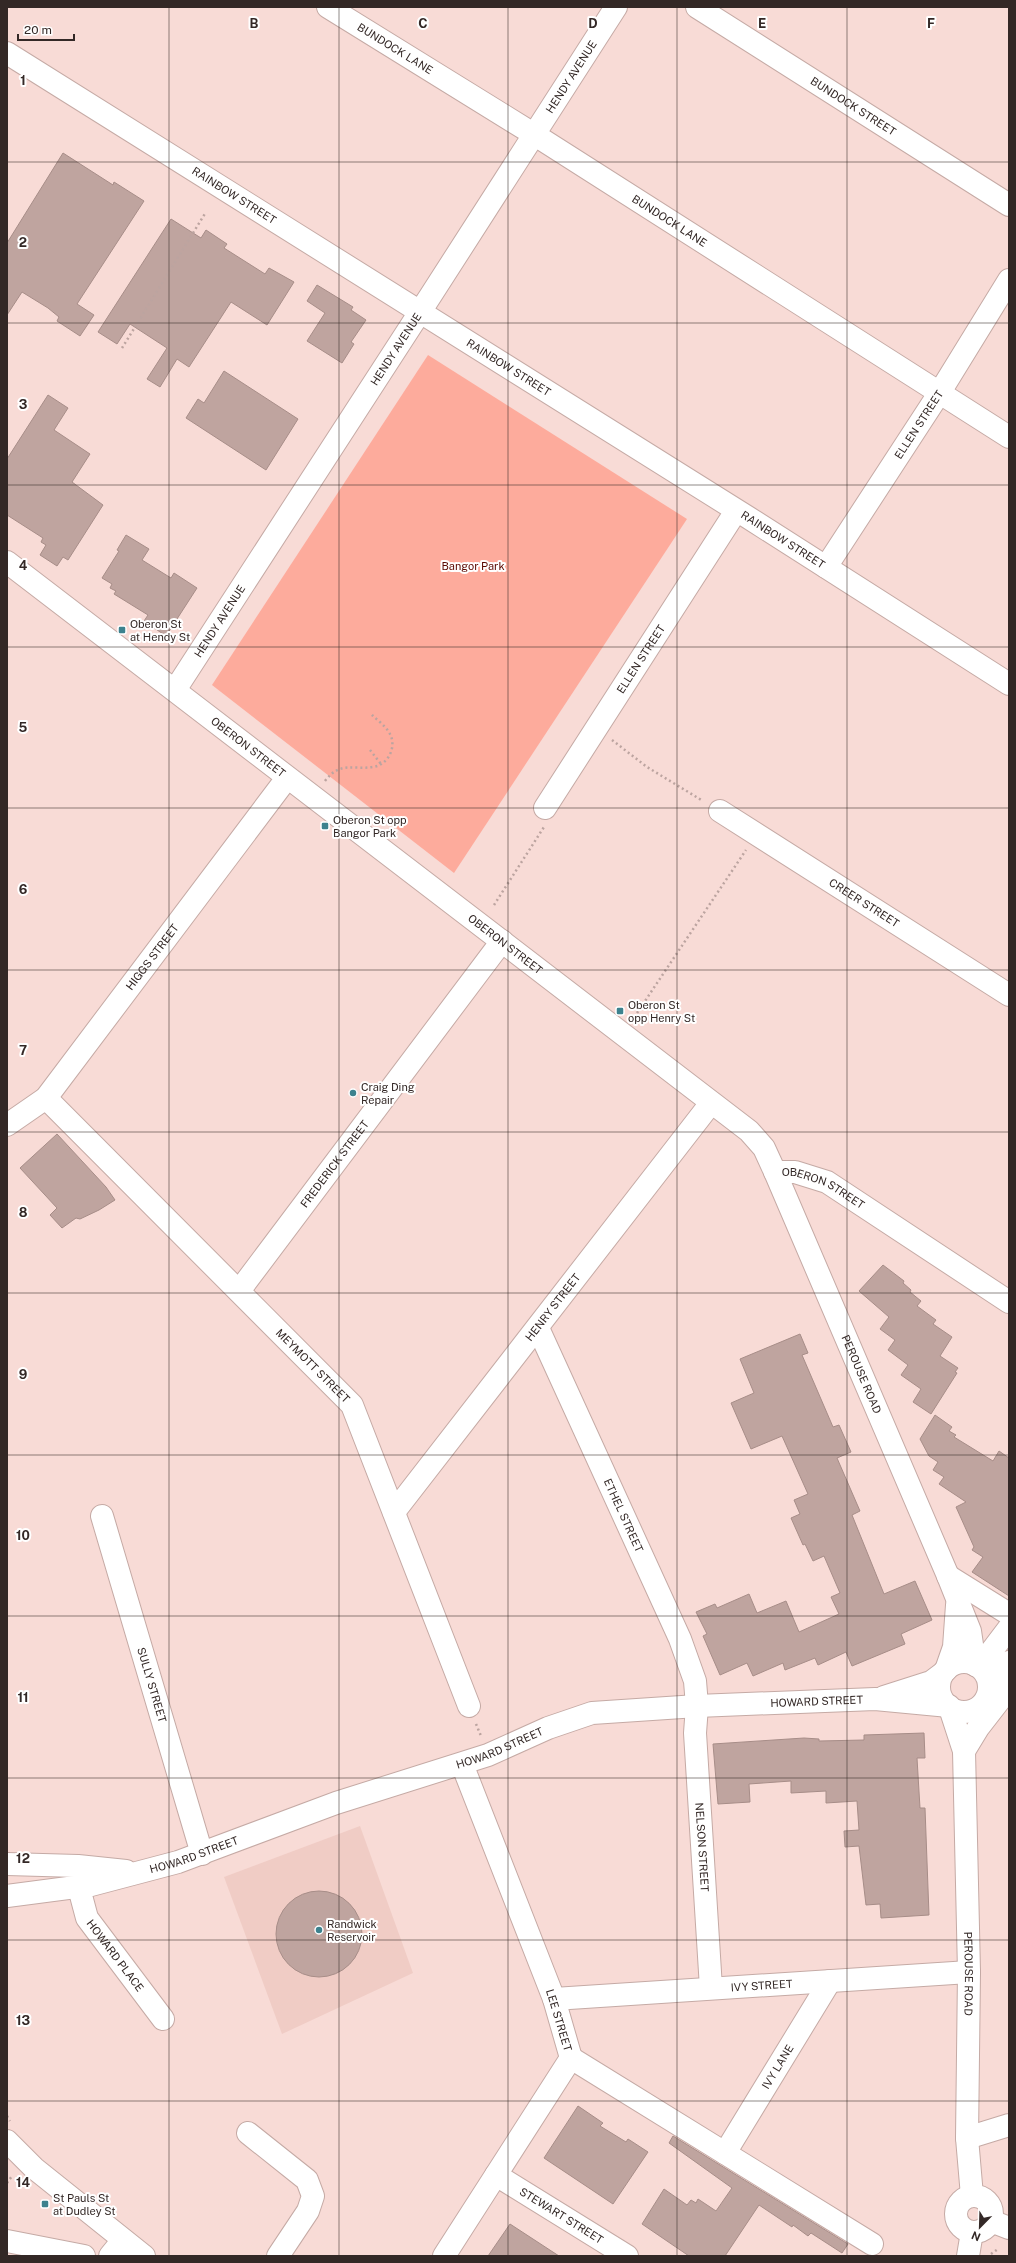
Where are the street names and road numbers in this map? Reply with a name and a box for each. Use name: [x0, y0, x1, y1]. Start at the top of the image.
street label: BUNDOCK LANE: [355, 20, 435, 76]
street label: HENDY AVENUE: [543, 38, 599, 115]
street label: BUNDOCK STREET: [808, 75, 898, 138]
street label: RAINBOW STREET: [190, 165, 279, 226]
street label: BUNDOCK LANE: [630, 193, 709, 249]
street label: HENDY AVENUE: [368, 311, 424, 388]
street label: RAINBOW STREET: [464, 337, 553, 398]
street label: ELLEN STREET: [892, 388, 946, 461]
street label: RAINBOW STREET: [739, 509, 827, 571]
street label: HENDY AVENUE: [192, 583, 247, 660]
street label: ELLEN STREET: [614, 622, 667, 696]
street label: OBERON STREET: [209, 715, 288, 780]
street label: CREER STREET: [827, 876, 902, 930]
street label: OBERON STREET: [466, 912, 545, 977]
street label: HIGGS STREET: [124, 921, 181, 992]
street label: FREDERICK STREET: [298, 1118, 371, 1210]
street label: OBERON STREET: [782, 1166, 867, 1211]
street label: HENRY STREET: [523, 1271, 583, 1343]
street label: MEYMOTT STREET: [274, 1326, 352, 1405]
street label: PEROUSE ROAD: [839, 1333, 884, 1416]
street label: ETHEL STREET: [602, 1477, 646, 1555]
street label: SULLY STREET: [135, 1646, 169, 1724]
street label: HOWARD STREET: [770, 1693, 864, 1709]
street label: HOWARD STREET: [455, 1725, 545, 1771]
street label: NELSON STREET: [693, 1802, 711, 1893]
street label: HOWARD STREET: [148, 1834, 240, 1875]
street label: HOWARD PLACE: [84, 1917, 146, 1994]
street label: PEROUSE ROAD: [962, 1931, 975, 2016]
street label: IVY STREET: [730, 1977, 793, 1993]
street label: LEE STREET: [544, 1987, 574, 2053]
street label: IVY LANE: [760, 2042, 796, 2091]
street label: STEWART STREET: [518, 2185, 606, 2246]

